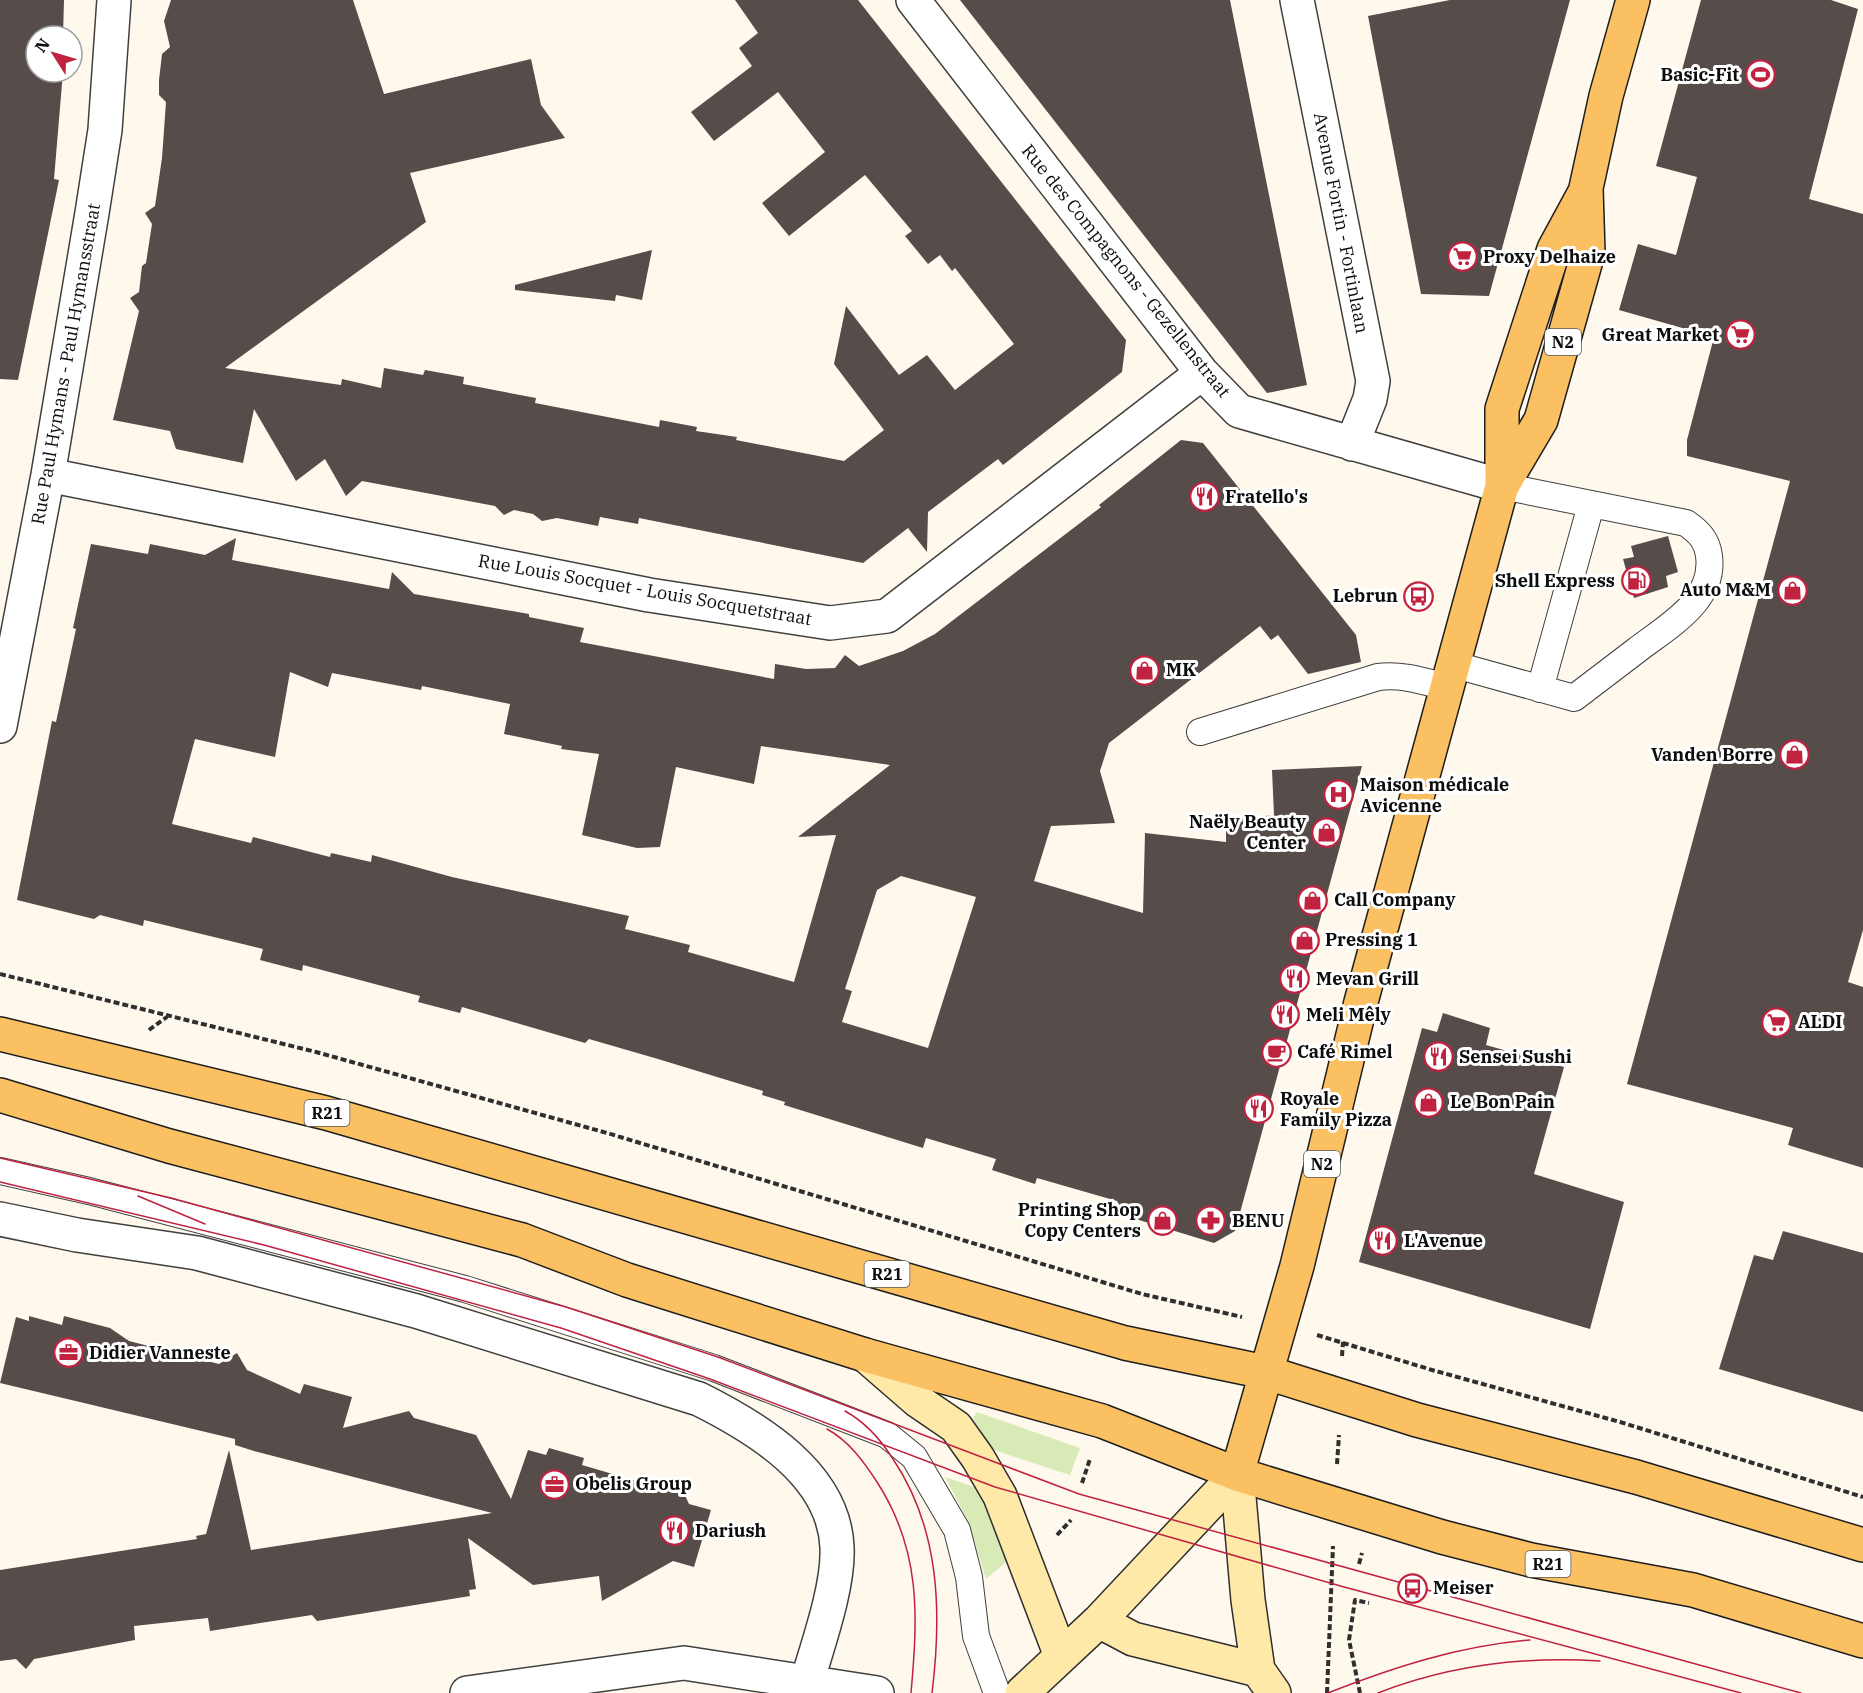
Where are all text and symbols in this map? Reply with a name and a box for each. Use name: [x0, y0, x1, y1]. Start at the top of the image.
north arrow: [24, 24, 84, 84]
text: N: [30, 34, 54, 56]
sports icon: Basic-Fit: [1744, 59, 1776, 91]
place label: Basic-Fit: [1660, 63, 1739, 86]
street label: Avenue Fortin - Fortinlaan: [1309, 111, 1374, 335]
street label: Rue des Compagnons - Gezellenstraat: [1017, 139, 1236, 402]
street label: Rue Paul Hymans - Paul Hymansstraat: [26, 201, 105, 526]
supermarket icon: Proxy Delhaize: [1446, 241, 1478, 273]
place label: Proxy Delhaize: [1483, 245, 1616, 268]
supermarket icon: Great Market: [1724, 319, 1756, 351]
place label: Great Market: [1602, 323, 1719, 346]
road number: N2: [1545, 329, 1581, 355]
restaurant icon: Fratello's: [1188, 481, 1220, 513]
place label: Fratello's: [1225, 485, 1308, 508]
street label: Rue Louis Socquet - Louis Socquetstraat: [476, 549, 814, 630]
fuel station icon: Shell Express: [1620, 565, 1652, 597]
place label: Shell Express: [1495, 569, 1615, 592]
shop icon: Auto M&M: [1776, 574, 1808, 606]
place label: Auto M&M: [1680, 578, 1771, 601]
bus stop icon: Lebrun: [1403, 580, 1435, 612]
place label: Lebrun: [1333, 584, 1398, 607]
shop icon: MK: [1129, 654, 1161, 686]
place label: MK: [1166, 658, 1196, 681]
shop icon: Vanden Borre: [1778, 739, 1810, 771]
place label: Vanden Borre: [1651, 743, 1773, 766]
place label: Maison médicale Avicenne: [1360, 773, 1509, 817]
hospital icon: Maison médicale Avicenne: [1323, 779, 1355, 811]
place label: Naëly Beauty Center: [1189, 810, 1307, 854]
shop icon: Naëly Beauty Center: [1311, 816, 1343, 848]
shop icon: Call Company: [1297, 884, 1329, 916]
place label: Call Company: [1334, 888, 1456, 911]
shop icon: Pressing 1: [1288, 924, 1320, 956]
place label: Pressing 1: [1325, 928, 1418, 951]
restaurant icon: Mevan Grill: [1279, 963, 1311, 995]
place label: Mevan Grill: [1316, 967, 1419, 990]
restaurant icon: Meli Mêly: [1269, 999, 1301, 1031]
place label: Meli Mêly: [1306, 1003, 1392, 1026]
supermarket icon: ALDI: [1761, 1006, 1793, 1038]
place label: ALDI: [1798, 1010, 1842, 1033]
cafe icon: Café Rimel: [1260, 1036, 1292, 1068]
place label: Café Rimel: [1297, 1040, 1393, 1063]
restaurant icon: Sensei Sushi: [1422, 1041, 1454, 1073]
place label: Sensei Sushi: [1459, 1045, 1572, 1068]
shop icon: Le Bon Pain: [1413, 1086, 1445, 1118]
place label: Royale Family Pizza: [1280, 1087, 1392, 1131]
place label: Le Bon Pain: [1450, 1090, 1555, 1113]
restaurant icon: Royale Family Pizza: [1243, 1093, 1275, 1125]
road number: R21: [304, 1100, 350, 1126]
road number: N2: [1304, 1151, 1340, 1177]
place label: Printing Shop Copy Centers: [1018, 1198, 1141, 1242]
shop icon: Printing Shop Copy Centers: [1146, 1204, 1178, 1236]
pharmacy icon: BENU: [1195, 1205, 1227, 1237]
place label: BENU: [1232, 1209, 1285, 1232]
restaurant icon: L'Avenue: [1367, 1225, 1399, 1257]
place label: L'Avenue: [1404, 1229, 1483, 1252]
road number: R21: [864, 1261, 910, 1287]
office icon: Didier Vanneste: [52, 1337, 84, 1369]
place label: Didier Vanneste: [89, 1341, 231, 1364]
office icon: Obelis Group: [538, 1468, 570, 1500]
place label: Obelis Group: [575, 1472, 692, 1495]
restaurant icon: Dariush: [658, 1515, 690, 1547]
place label: Dariush: [695, 1519, 767, 1542]
road number: R21: [1526, 1551, 1570, 1577]
bus stop icon: Meiser: [1396, 1572, 1428, 1604]
place label: Meiser: [1433, 1576, 1494, 1599]

